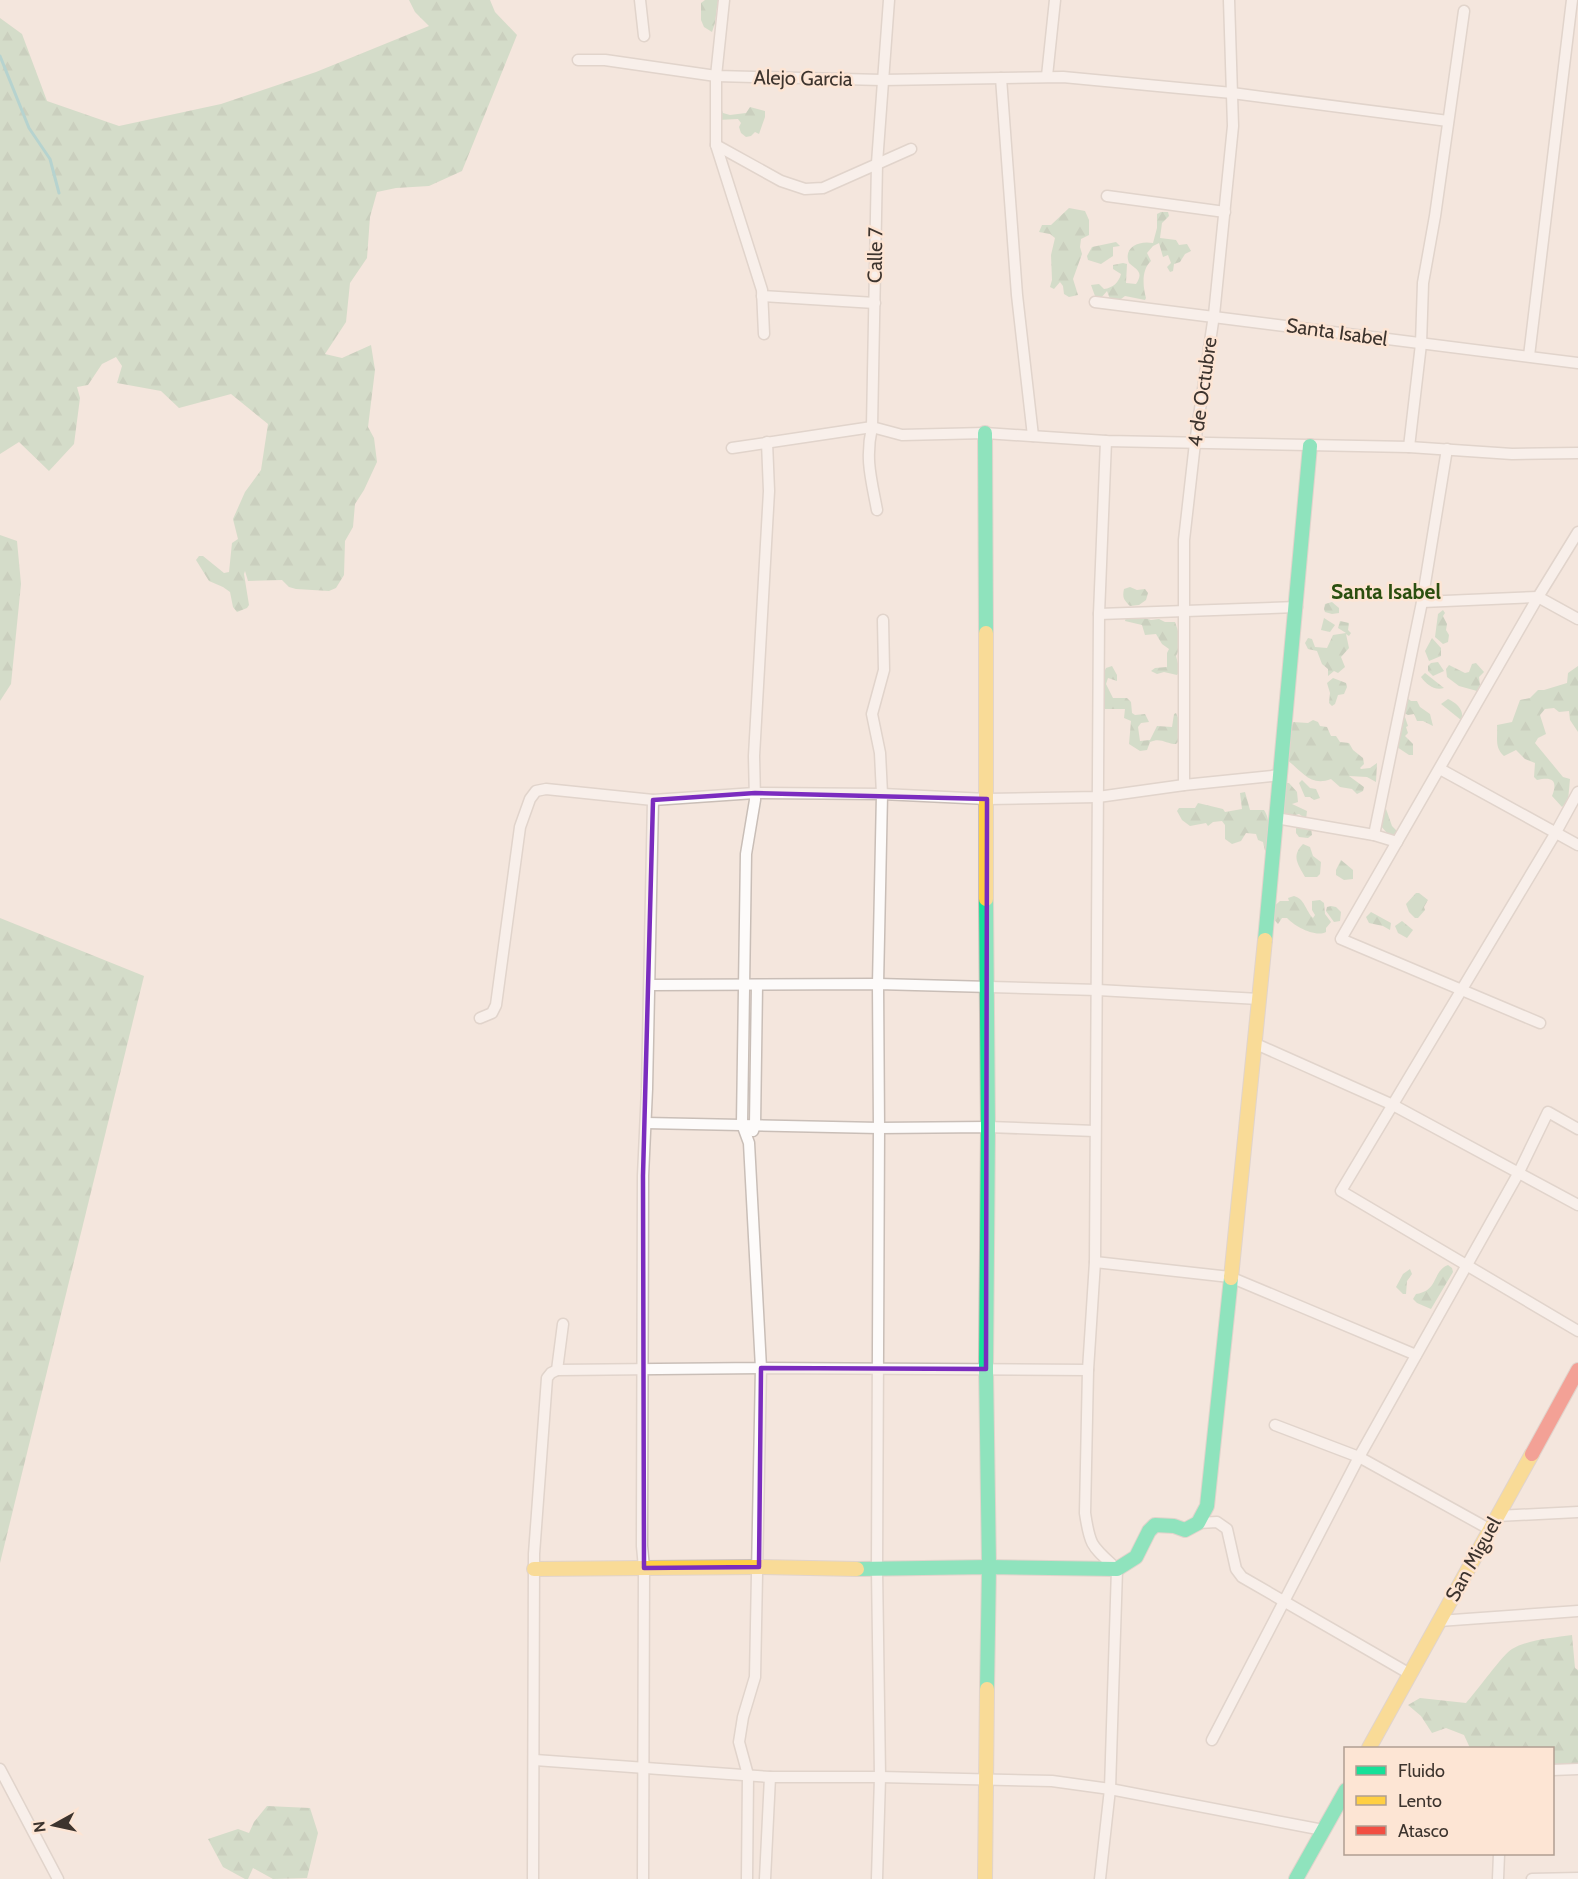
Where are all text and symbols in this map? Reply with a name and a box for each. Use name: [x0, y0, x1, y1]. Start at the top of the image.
street label: Alejo Garcia: [753, 65, 853, 91]
street label: Calle 7: [863, 227, 887, 283]
street label: Santa Isabel: [1285, 313, 1389, 351]
street label: 4 de Octubre: [1182, 335, 1222, 449]
district label: Santa Isabel: [1331, 579, 1441, 604]
street label: San Miguel: [1440, 1512, 1506, 1605]
legend: [1344, 1747, 1554, 1855]
text: Fluido: [1398, 1760, 1445, 1782]
text: Lento: [1398, 1790, 1442, 1812]
north arrow: [24, 1795, 84, 1855]
text: N: [29, 1820, 50, 1834]
text: Atasco: [1398, 1820, 1449, 1842]

